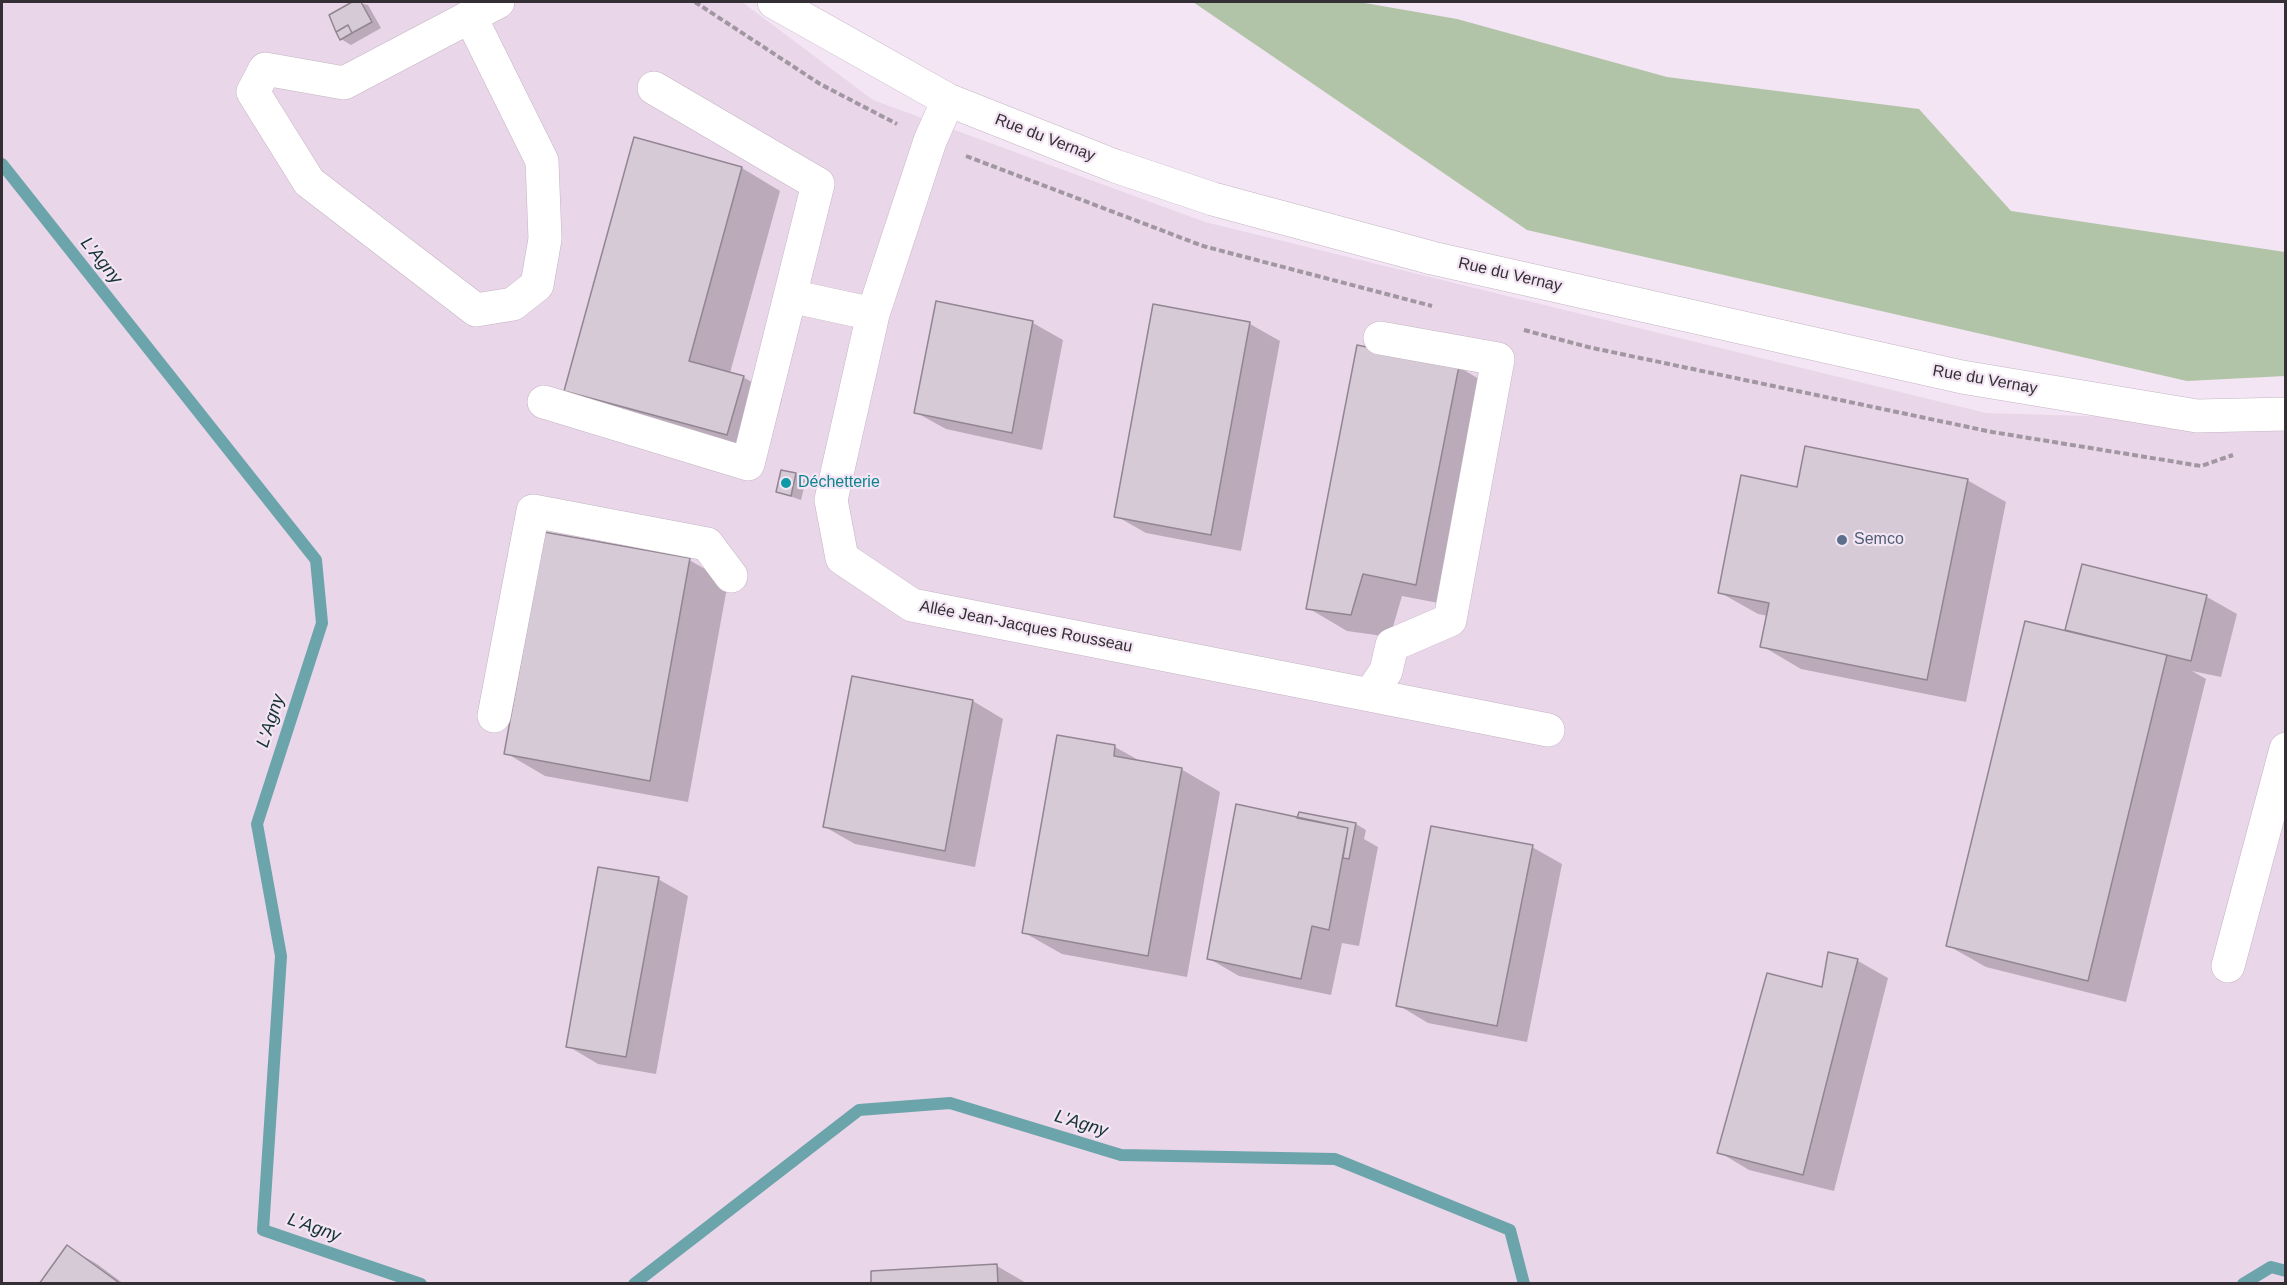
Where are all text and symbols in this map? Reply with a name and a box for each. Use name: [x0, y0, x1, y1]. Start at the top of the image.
street label: Rue du Vernay: [992, 110, 1098, 166]
water label: L'Agny: [75, 233, 127, 289]
street label: Rue du Vernay: [1456, 254, 1564, 296]
street label: Rue du Vernay: [1931, 361, 2039, 399]
place label: Déchetterie: [798, 473, 880, 493]
marker: Déchetterie: [779, 476, 793, 490]
place label: Semco: [1854, 530, 1904, 550]
marker: Semco: [1835, 533, 1849, 547]
street label: Allée Jean-Jacques Rousseau: [918, 597, 1134, 657]
water label: L'Agny: [252, 692, 290, 750]
water label: L'Agny: [1052, 1106, 1110, 1142]
water label: L'Agny: [285, 1209, 343, 1247]

